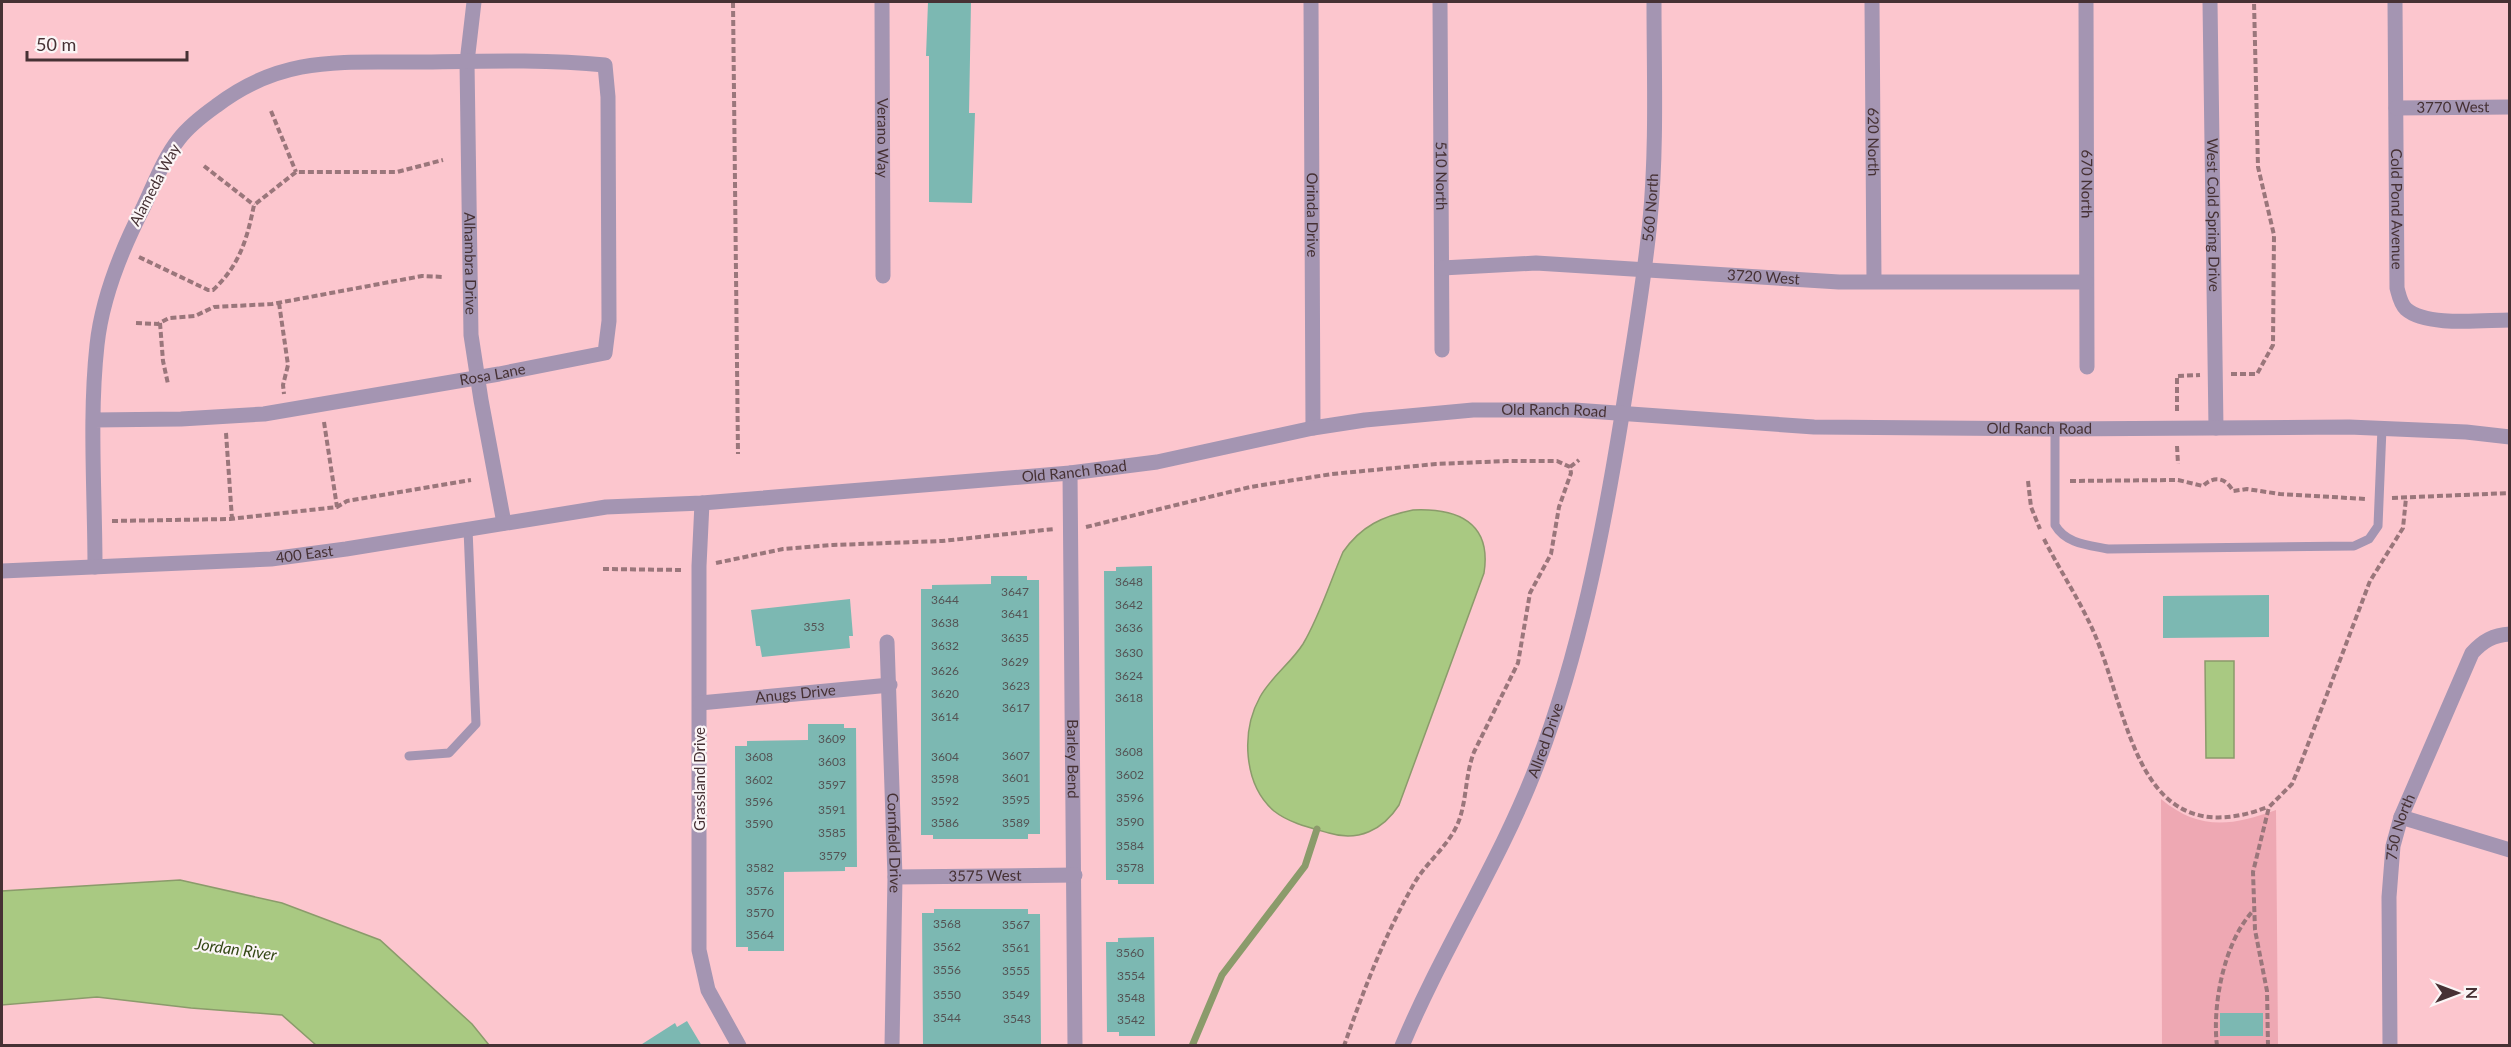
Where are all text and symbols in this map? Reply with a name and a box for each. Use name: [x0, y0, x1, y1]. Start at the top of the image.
scale bar: [27, 24, 188, 62]
text: 50 m: [36, 33, 76, 55]
street label: 3770 West: [2416, 97, 2490, 116]
street label: Verano Way: [874, 98, 893, 178]
street label: 620 North: [1865, 107, 1883, 177]
street label: West Cold Spring Drive: [2204, 138, 2224, 292]
street label: Alameda Way: [125, 140, 183, 229]
street label: 510 North: [1433, 141, 1451, 211]
street label: Cold Pond Avenue: [2388, 148, 2407, 270]
street label: 670 North: [2078, 150, 2097, 218]
street label: Orinda Drive: [1304, 173, 1322, 258]
street label: 560 North: [1638, 173, 1661, 243]
street label: Alhambra Drive: [461, 212, 481, 315]
street label: 3720 West: [1727, 265, 1801, 288]
street label: Rosa Lane: [458, 359, 527, 389]
street label: Old Ranch Road: [1501, 400, 1607, 420]
street label: Old Ranch Road: [1987, 418, 2092, 437]
street label: Old Ranch Road: [1021, 456, 1128, 485]
street label: 400 East: [274, 541, 335, 566]
house number: 3648: [1115, 574, 1143, 589]
house number: 3647: [1001, 584, 1029, 599]
house number: 3644: [931, 592, 959, 607]
house number: 3642: [1115, 597, 1143, 612]
house number: 3641: [1001, 606, 1029, 621]
house number: 3638: [931, 615, 959, 630]
house number: 353: [804, 619, 824, 634]
house number: 3636: [1115, 620, 1143, 635]
house number: 3635: [1001, 630, 1029, 645]
house number: 3632: [931, 638, 959, 653]
house number: 3630: [1115, 645, 1143, 660]
house number: 3629: [1001, 654, 1029, 669]
house number: 3626: [931, 663, 959, 678]
house number: 3624: [1115, 668, 1143, 683]
house number: 3623: [1002, 678, 1030, 693]
street label: Anugs Drive: [754, 680, 837, 706]
house number: 3620: [931, 686, 959, 701]
house number: 3618: [1115, 690, 1143, 705]
house number: 3617: [1002, 700, 1030, 715]
street label: Allred Drive: [1523, 700, 1566, 780]
house number: 3614: [931, 709, 959, 724]
street label: Barley Bend: [1064, 719, 1083, 799]
street label: Grassland Drive: [690, 727, 708, 831]
house number: 3609: [818, 731, 846, 746]
house number: 3608: [1115, 744, 1143, 759]
house number: 3607: [1002, 748, 1030, 763]
house number: 3608: [745, 749, 773, 764]
house number: 3604: [931, 749, 959, 764]
house number: 3603: [818, 754, 846, 769]
house number: 3602: [1116, 767, 1144, 782]
house number: 3601: [1002, 770, 1030, 785]
house number: 3598: [931, 771, 959, 786]
house number: 3602: [745, 772, 773, 787]
house number: 3597: [818, 777, 846, 792]
house number: 3596: [1116, 790, 1144, 805]
street label: 750 North: [2382, 791, 2418, 861]
street label: Cornfield Drive: [884, 792, 905, 893]
house number: 3595: [1002, 792, 1030, 807]
house number: 3592: [931, 793, 959, 808]
house number: 3596: [745, 794, 773, 809]
house number: 3591: [818, 802, 846, 817]
house number: 3590: [1116, 814, 1144, 829]
house number: 3586: [931, 815, 959, 830]
house number: 3589: [1002, 815, 1030, 830]
house number: 3590: [745, 816, 773, 831]
house number: 3585: [818, 825, 846, 840]
house number: 3584: [1116, 838, 1144, 853]
house number: 3579: [819, 848, 847, 863]
house number: 3582: [746, 860, 774, 875]
house number: 3578: [1116, 860, 1144, 875]
street label: 3575 West: [948, 866, 1022, 884]
house number: 3576: [746, 883, 774, 898]
house number: 3570: [746, 905, 774, 920]
house number: 3568: [933, 916, 961, 931]
house number: 3567: [1002, 917, 1030, 932]
house number: 3564: [746, 927, 774, 942]
water label: Jordan River: [193, 933, 279, 964]
house number: 3562: [933, 939, 961, 954]
house number: 3561: [1002, 940, 1030, 955]
house number: 3560: [1116, 945, 1144, 960]
house number: 3556: [933, 962, 961, 977]
house number: 3555: [1002, 963, 1030, 978]
north arrow: [2427, 963, 2487, 1023]
house number: 3554: [1117, 968, 1145, 983]
house number: 3550: [933, 987, 961, 1002]
house number: 3549: [1002, 987, 1030, 1002]
text: N: [2463, 987, 2482, 999]
house number: 3548: [1117, 990, 1145, 1005]
house number: 3544: [933, 1010, 961, 1025]
house number: 3543: [1003, 1011, 1031, 1026]
house number: 3542: [1117, 1012, 1145, 1027]

